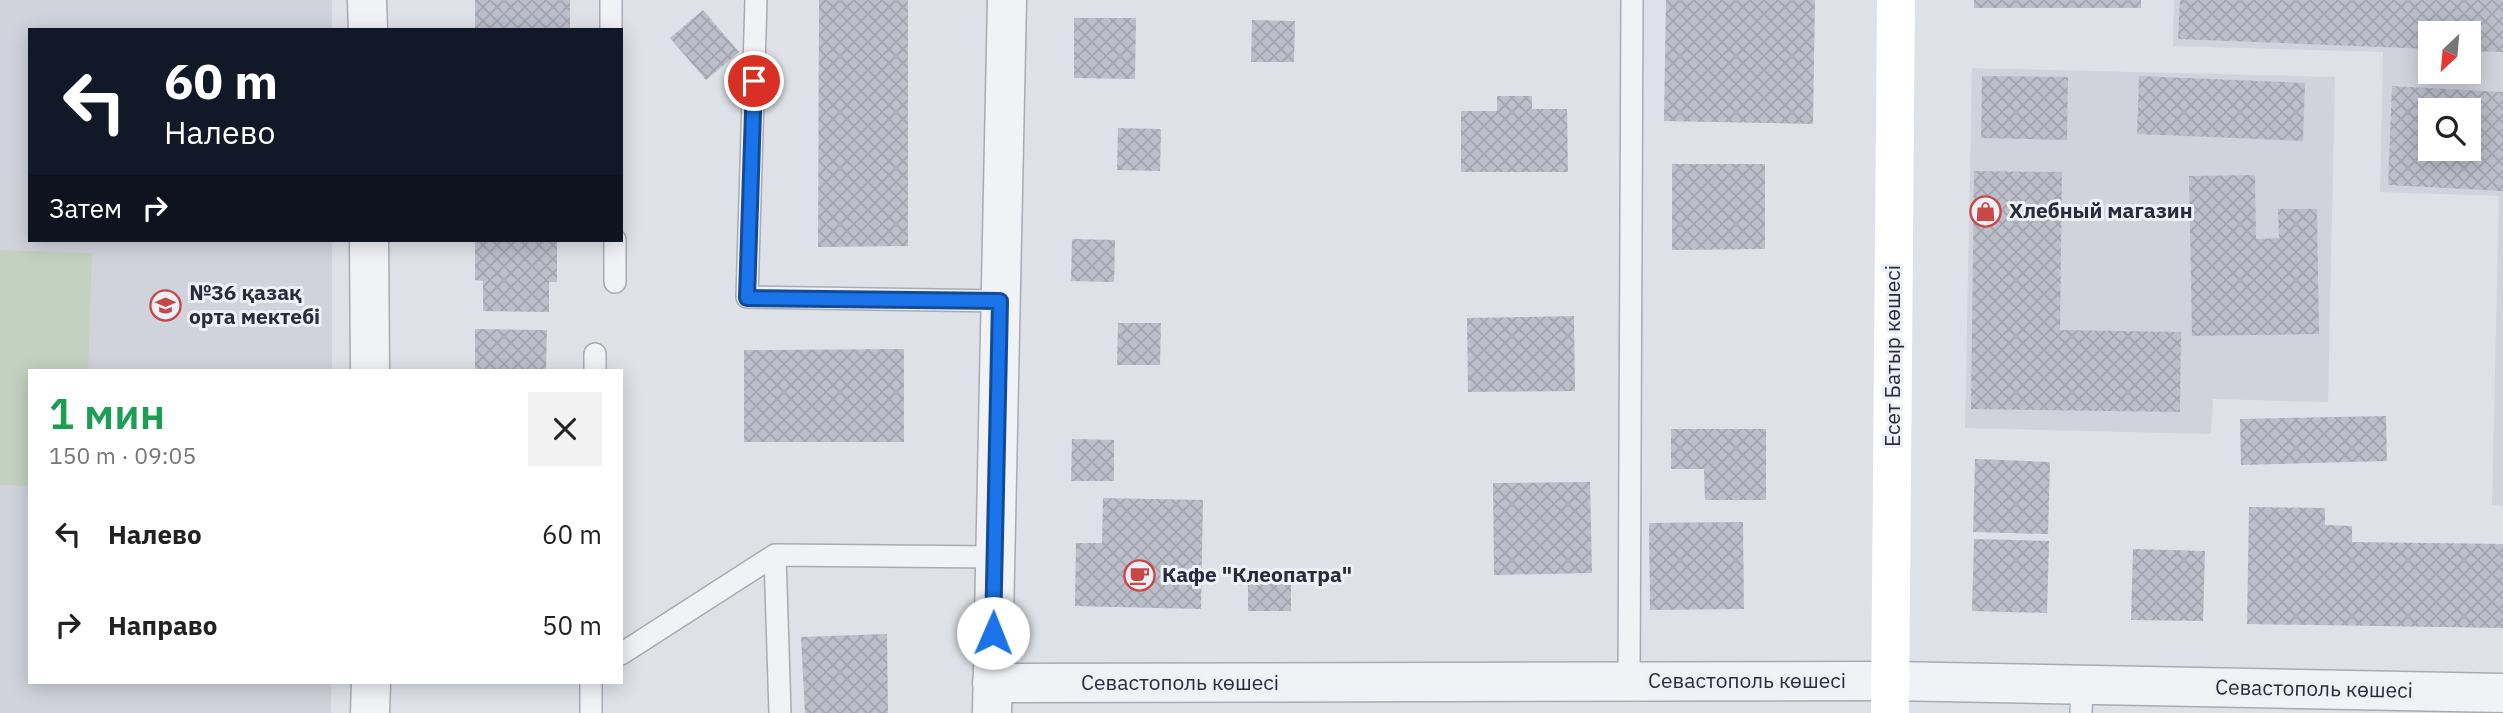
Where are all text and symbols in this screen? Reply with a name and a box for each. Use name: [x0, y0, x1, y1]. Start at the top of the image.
north arrow: [2418, 21, 2482, 84]
map controls: [2418, 21, 2481, 161]
text: 60 m: [164, 49, 278, 112]
pin: [724, 51, 784, 111]
icon: left: [49, 56, 140, 147]
icon: arrive: [735, 62, 773, 100]
button: search: [2418, 98, 2481, 161]
text: Налево: [164, 111, 275, 153]
icon: right: [136, 189, 174, 227]
text: Затем: [49, 191, 122, 225]
shop icon: Хлебный магазин: [1969, 194, 2003, 228]
place label: Хлебный магазин: [2009, 196, 2193, 224]
street label: Есет Батыр көшесі: [1878, 265, 1906, 447]
place label: №36 қазақ орта мектебі: [189, 278, 320, 330]
school or university icon: №36 қазақ орта мектебі: [149, 288, 183, 322]
text: 1 мин: [49, 386, 165, 441]
button: close: [528, 392, 602, 466]
text: 150 m · 09:05: [49, 440, 196, 470]
icon: left: [49, 515, 87, 553]
text: Налево: [108, 517, 202, 551]
text: 60 m: [542, 517, 602, 551]
cafe icon: Кафе "Клеопатра": [1122, 558, 1156, 592]
place label: Кафе "Клеопатра": [1162, 560, 1352, 588]
position arrow: [956, 596, 1030, 670]
icon: right: [49, 606, 87, 644]
text: Направо: [108, 608, 217, 642]
text: 50 m: [542, 608, 602, 642]
street label: Севастополь көшесі: [1648, 666, 1846, 694]
street label: Севастополь көшесі: [1081, 668, 1279, 696]
street label: Севастополь көшесі: [2215, 672, 2413, 704]

